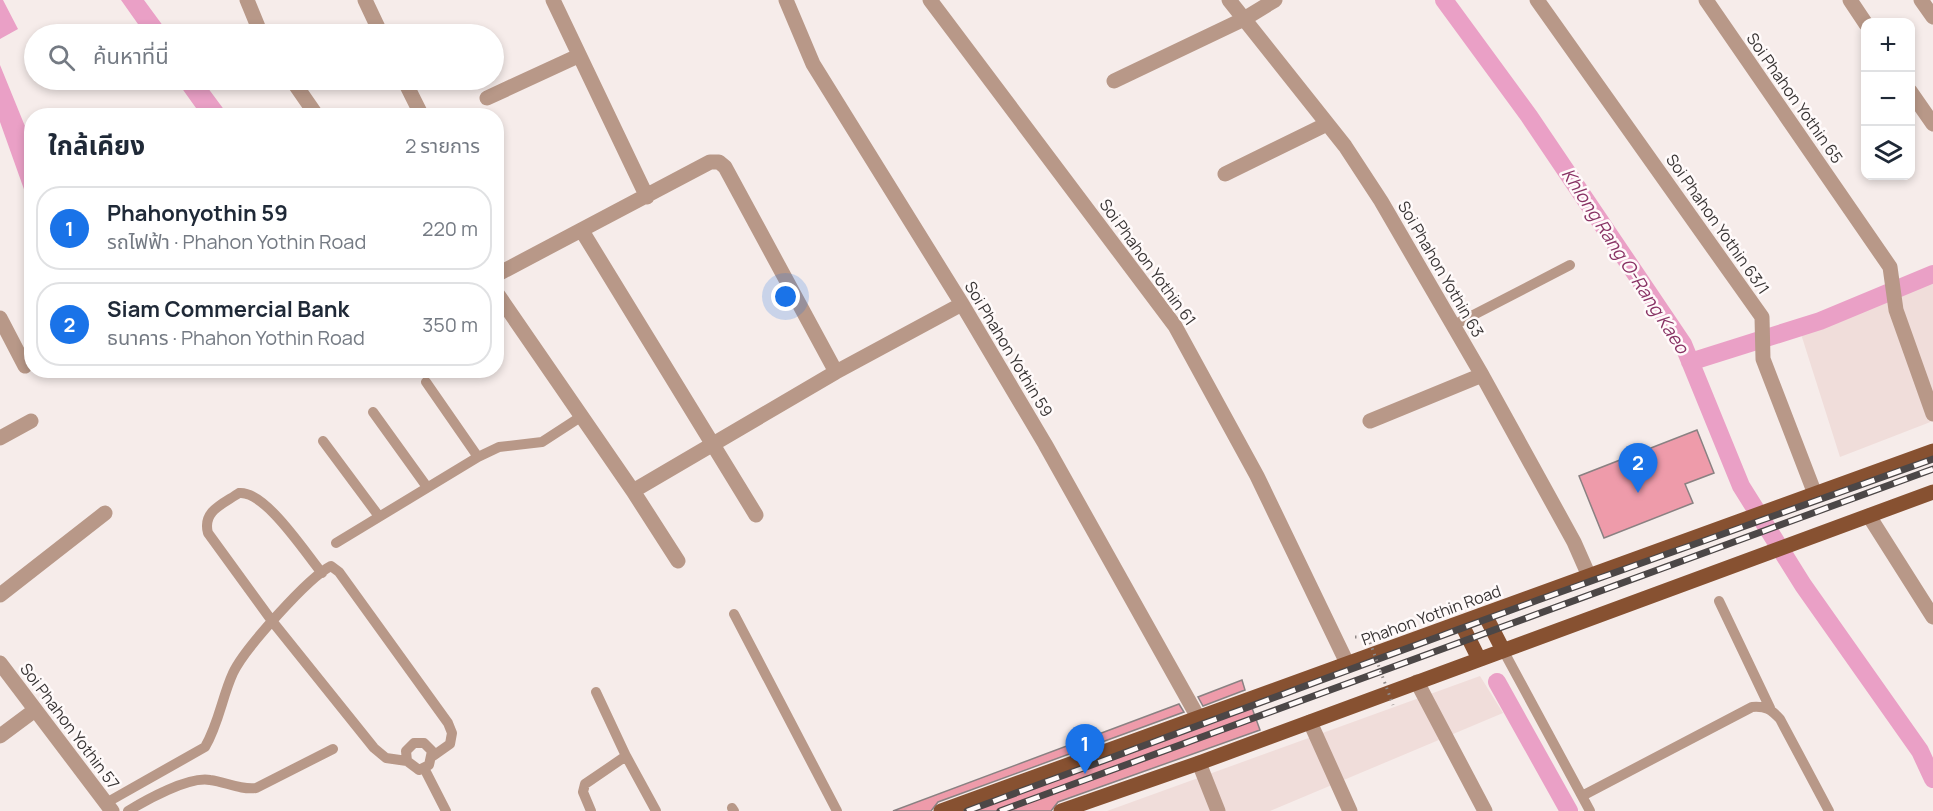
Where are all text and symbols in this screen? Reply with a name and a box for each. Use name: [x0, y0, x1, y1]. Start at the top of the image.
map controls: [1861, 18, 1915, 180]
button: +: [1861, 18, 1915, 72]
search box: [24, 24, 504, 90]
street label: Soi Phahon Yothin 65: [1742, 28, 1848, 168]
icon: search: [45, 41, 78, 74]
text: ค้นหาที่นี่: [93, 41, 169, 71]
button: −: [1861, 72, 1915, 126]
button: layers: [1861, 126, 1915, 180]
text: ใกล้เคียง: [48, 127, 145, 163]
text: 2 รายการ: [405, 132, 480, 159]
street label: Soi Phahon Yothin 63/1: [1661, 149, 1775, 299]
water label: Khlong Rang O-Rang Kaeo: [1557, 163, 1696, 359]
street label: Soi Phahon Yothin 61: [1095, 194, 1201, 330]
street label: Soi Phahon Yothin 63: [1393, 197, 1489, 341]
text: Phahonyothin 59: [107, 198, 288, 228]
text: 1: [65, 215, 74, 242]
text: 220 m: [422, 215, 478, 242]
text: รถไฟฟ้า · Phahon Yothin Road: [107, 228, 366, 255]
street label: Soi Phahon Yothin 59: [960, 277, 1058, 421]
your location: [771, 282, 800, 311]
text: Siam Commercial Bank: [107, 294, 349, 324]
text: 2: [64, 311, 75, 338]
text: 350 m: [422, 311, 478, 338]
text: ธนาคาร · Phahon Yothin Road: [107, 324, 365, 351]
pin: 2: [1618, 444, 1658, 493]
street label: Phahon Yothin Road: [1358, 580, 1504, 650]
street label: Soi Phahon Yothin 57: [15, 658, 125, 794]
pin: 1: [1066, 724, 1104, 774]

